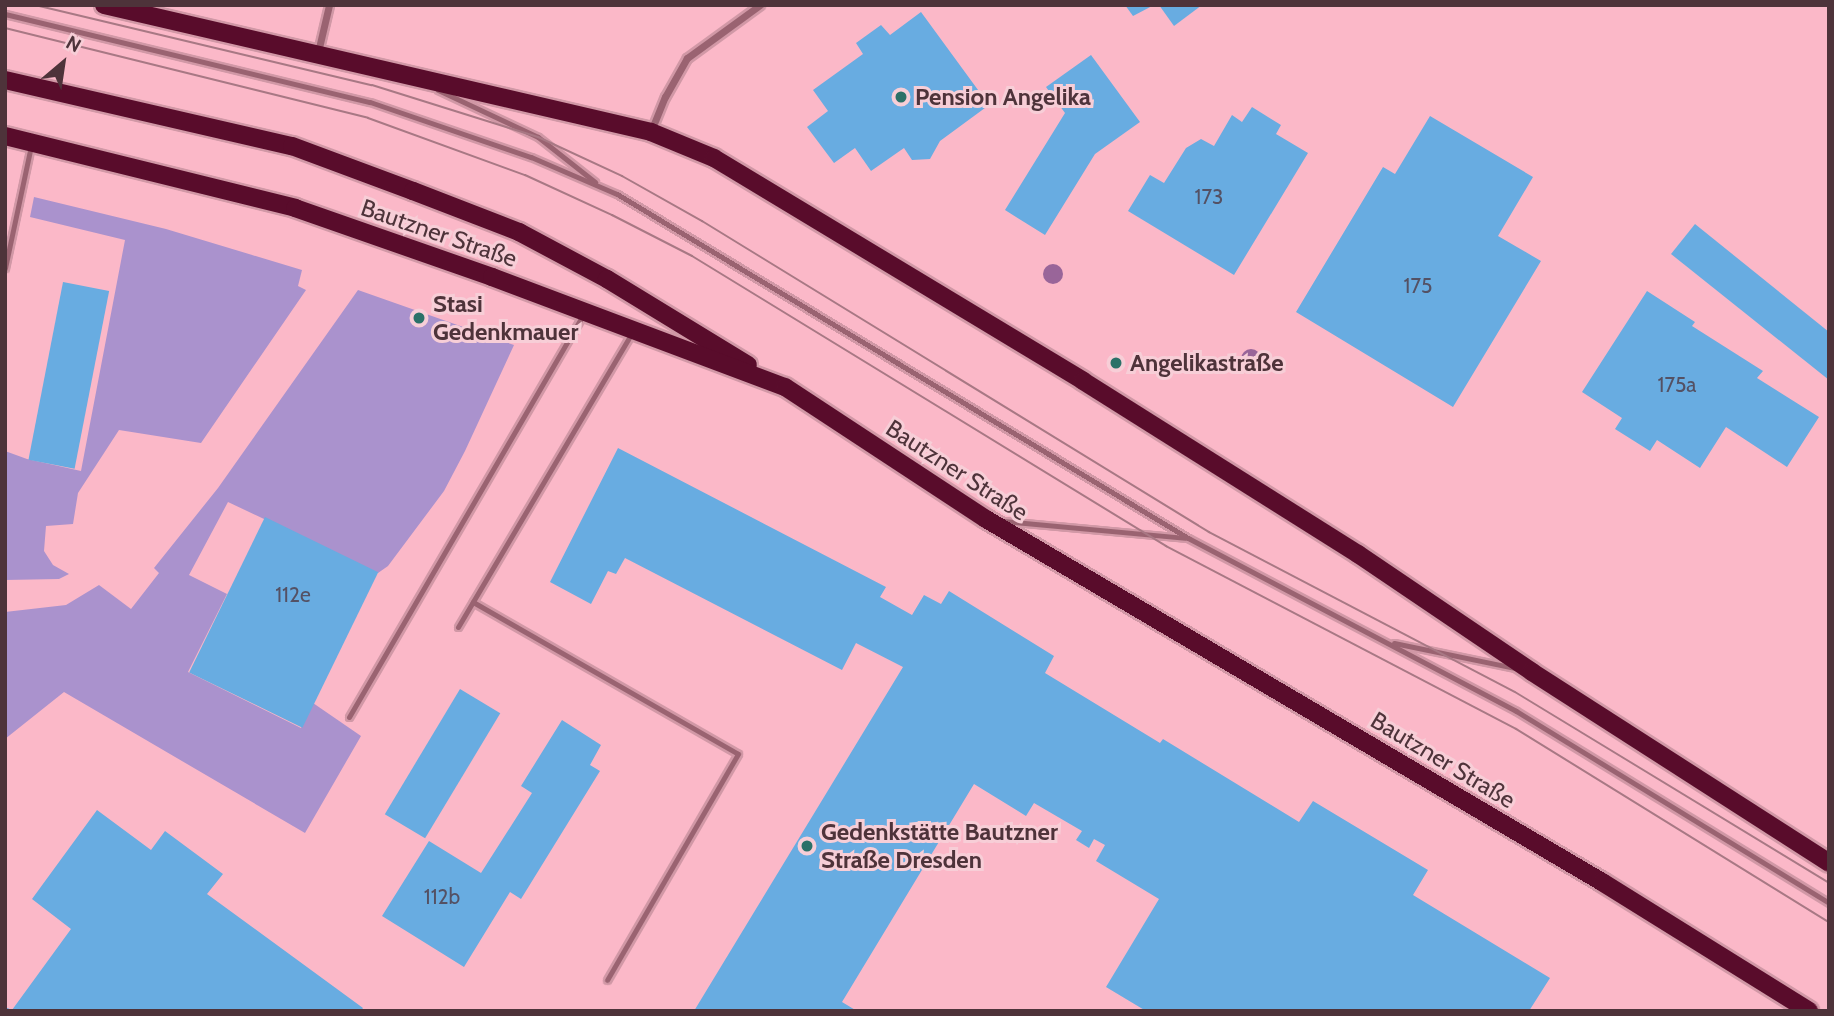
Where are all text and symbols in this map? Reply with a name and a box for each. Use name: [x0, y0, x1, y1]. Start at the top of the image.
north arrow: [28, 28, 98, 98]
text: N: [62, 31, 85, 58]
place label: Pension Angelika: [915, 83, 1091, 111]
marker: Pension Angelika: [893, 89, 909, 105]
house number: 173: [1195, 184, 1223, 210]
street label: Bautzner Straße: [357, 193, 521, 273]
house number: 175: [1404, 273, 1432, 299]
place label: Stasi Gedenkmauer: [433, 290, 578, 346]
marker: Stasi Gedenkmauer: [411, 310, 427, 326]
place label: Angelikastraße: [1130, 349, 1284, 377]
marker: Angelikastraße: [1108, 355, 1124, 371]
house number: 175a: [1658, 372, 1696, 398]
street label: Bautzner Straße: [881, 413, 1033, 527]
house number: 112e: [275, 582, 311, 608]
street label: Bautzner Straße: [1366, 706, 1520, 814]
place label: Gedenkstätte Bautzner Straße Dresden: [821, 818, 1058, 874]
marker: Gedenkstätte Bautzner Straße Dresden: [799, 838, 815, 854]
house number: 112b: [424, 884, 460, 910]

